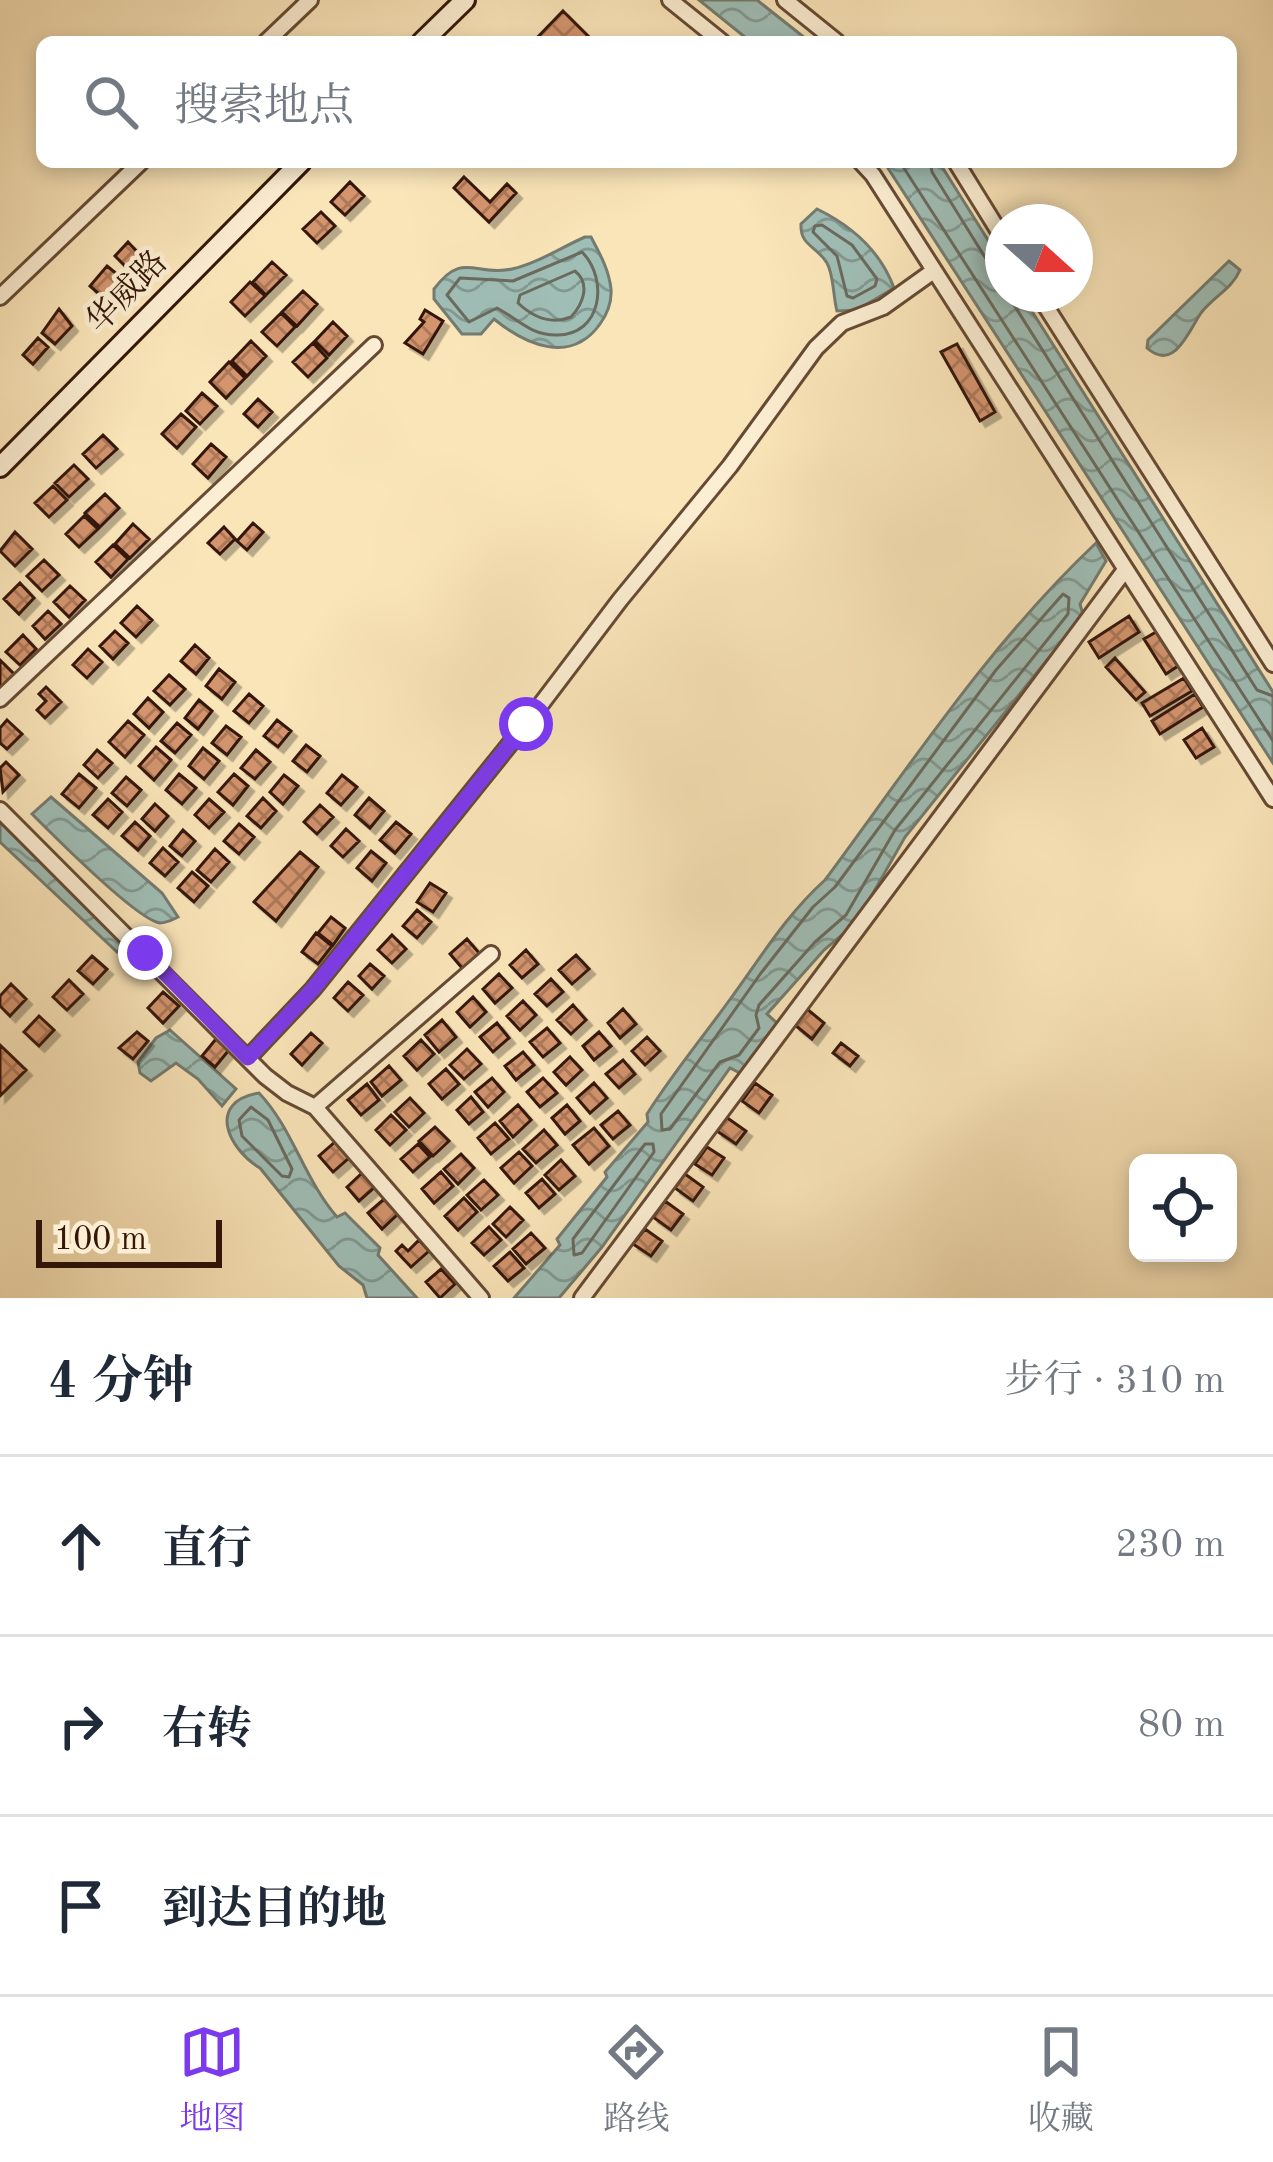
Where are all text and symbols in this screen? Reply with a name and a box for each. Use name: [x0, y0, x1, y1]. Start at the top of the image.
search box: [36, 36, 1237, 168]
icon: search: [78, 69, 144, 135]
text: 搜索地点: [174, 86, 354, 131]
north arrow: [985, 204, 1093, 312]
street label: 华威路: [80, 244, 174, 340]
route start: [499, 697, 553, 751]
route end: [118, 926, 172, 980]
map controls: [1129, 1154, 1237, 1262]
button: locate: [1129, 1154, 1237, 1262]
scale bar: [36, 1214, 222, 1267]
text: 100 m: [54, 1224, 147, 1257]
text: 4 分钟: [48, 1358, 194, 1409]
text: 步行 · 310 m: [1004, 1362, 1225, 1401]
icon: ahead: [48, 1513, 114, 1579]
text: 230 m: [1115, 1526, 1225, 1565]
text: 直行: [162, 1529, 252, 1574]
icon: right: [48, 1693, 114, 1759]
text: 80 m: [1138, 1706, 1225, 1745]
text: 右转: [162, 1709, 252, 1754]
icon: arrive: [48, 1873, 114, 1939]
text: 到达目的地: [162, 1889, 387, 1934]
tab: 地图: [179, 2019, 245, 2141]
tab: 路线: [603, 2019, 669, 2141]
tab: 收藏: [1028, 2019, 1094, 2141]

